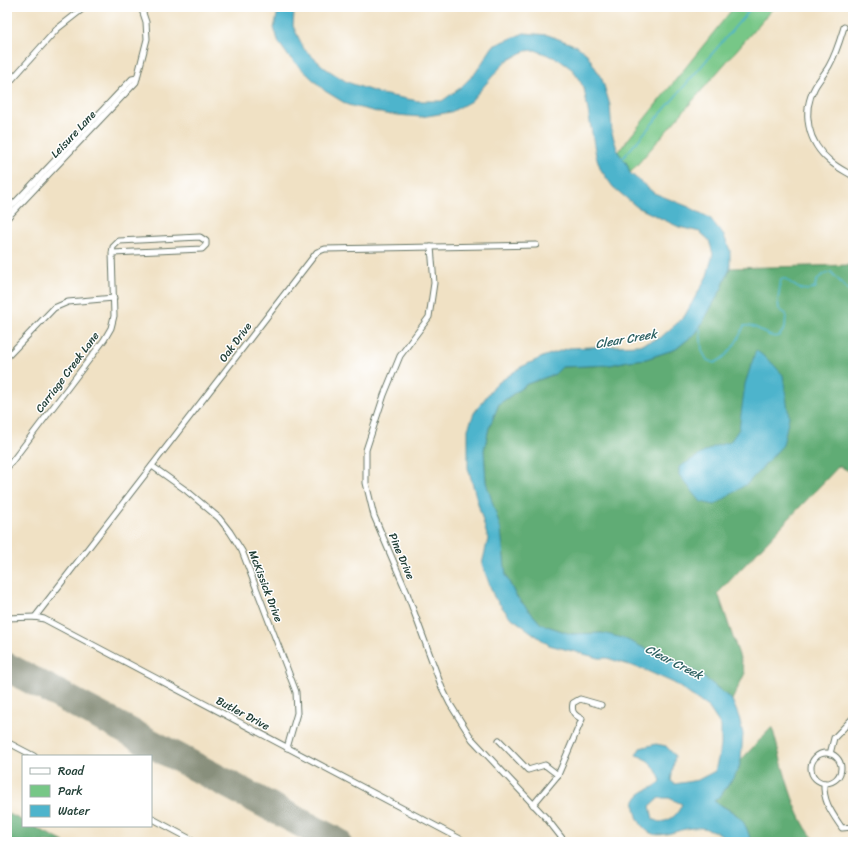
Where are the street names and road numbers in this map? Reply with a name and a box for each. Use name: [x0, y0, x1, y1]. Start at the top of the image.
street label: Leisure Lane: [46, 106, 101, 163]
street label: Oak Drive: [214, 318, 257, 366]
street label: Carriage Creek Lane: [31, 327, 104, 417]
street label: Pine Drive: [383, 530, 420, 583]
street label: McKissick Drive: [243, 547, 288, 625]
street label: Butler Drive: [212, 691, 273, 736]

